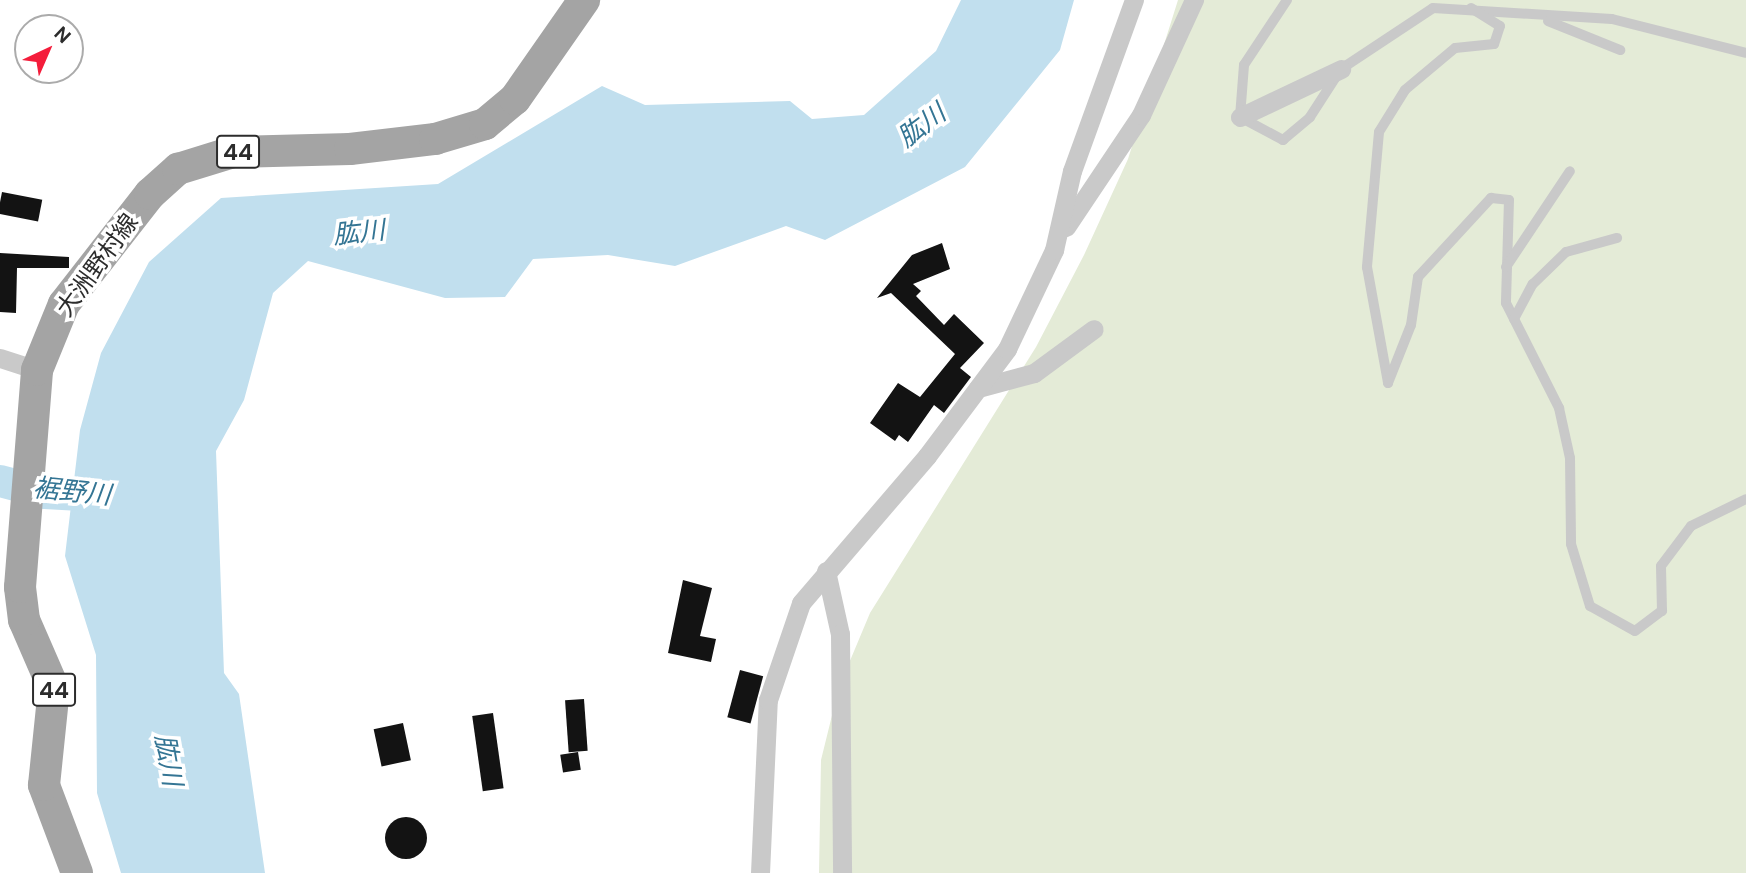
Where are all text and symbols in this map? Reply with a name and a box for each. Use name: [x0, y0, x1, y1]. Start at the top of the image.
north arrow: [14, 14, 84, 84]
text: N: [49, 21, 76, 49]
water label: 肱川: [892, 98, 952, 154]
road number: 44: [215, 132, 261, 172]
street label: 大洲野村線: [50, 208, 144, 322]
water label: 肱川: [332, 215, 386, 251]
water label: 裾野川: [32, 472, 112, 512]
road number: 44: [31, 670, 77, 710]
water label: 肱川: [148, 732, 188, 788]

